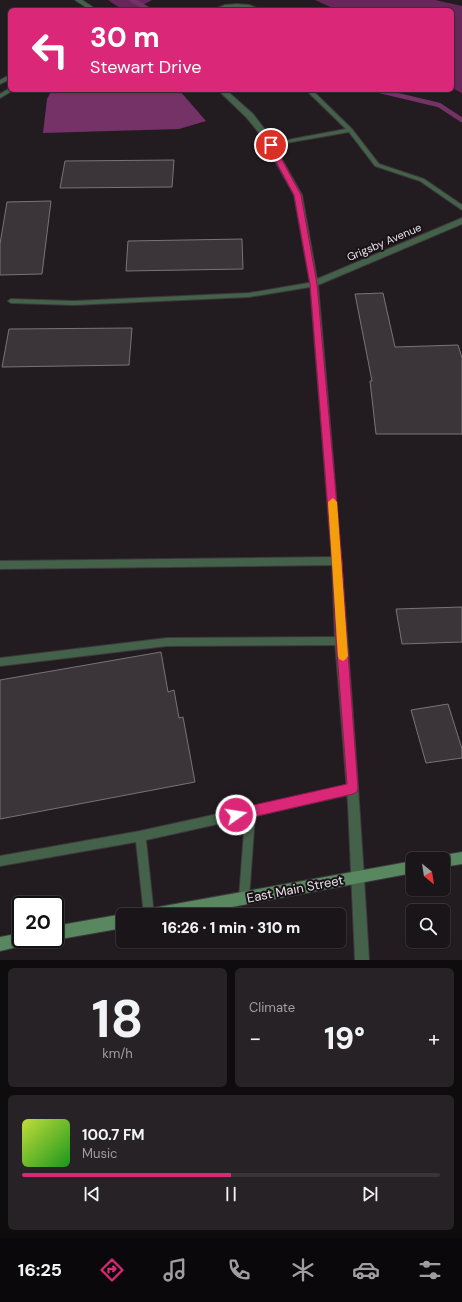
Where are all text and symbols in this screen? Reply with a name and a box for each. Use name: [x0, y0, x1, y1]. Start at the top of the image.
text: 30 m: [90, 19, 160, 56]
icon: left: [24, 24, 76, 76]
text: Stewart Drive: [90, 55, 201, 79]
pin: [254, 128, 288, 162]
icon: arrive: [260, 134, 282, 156]
street label: Grigsby Avenue: [345, 220, 423, 264]
position arrow: [215, 794, 257, 836]
north arrow: [406, 852, 450, 896]
map controls: [406, 852, 450, 948]
street label: East Main Street: [245, 871, 345, 907]
speed limit sign: 20: [12, 896, 64, 948]
button: search: [406, 904, 450, 948]
text: 16:26 · 1 min · 310 m: [162, 918, 300, 938]
text: 18: [92, 985, 143, 1053]
text: Climate: [249, 999, 295, 1016]
text: 19°: [324, 1019, 365, 1058]
text: −: [249, 1024, 261, 1053]
text: +: [428, 1024, 440, 1053]
text: km/h: [102, 1045, 133, 1062]
text: 100.7 FM: [82, 1125, 145, 1145]
text: Music: [82, 1145, 117, 1162]
icon: previous: [81, 1183, 103, 1205]
icon: pause: [220, 1183, 242, 1205]
icon: next: [359, 1183, 381, 1205]
icon: directions: [98, 1256, 126, 1284]
icon: music: [161, 1256, 189, 1284]
icon: phone: [225, 1256, 253, 1284]
icon: climate: [289, 1256, 317, 1284]
icon: car: [352, 1256, 380, 1284]
icon: filters: [416, 1256, 444, 1284]
text: 16:25: [18, 1258, 62, 1282]

